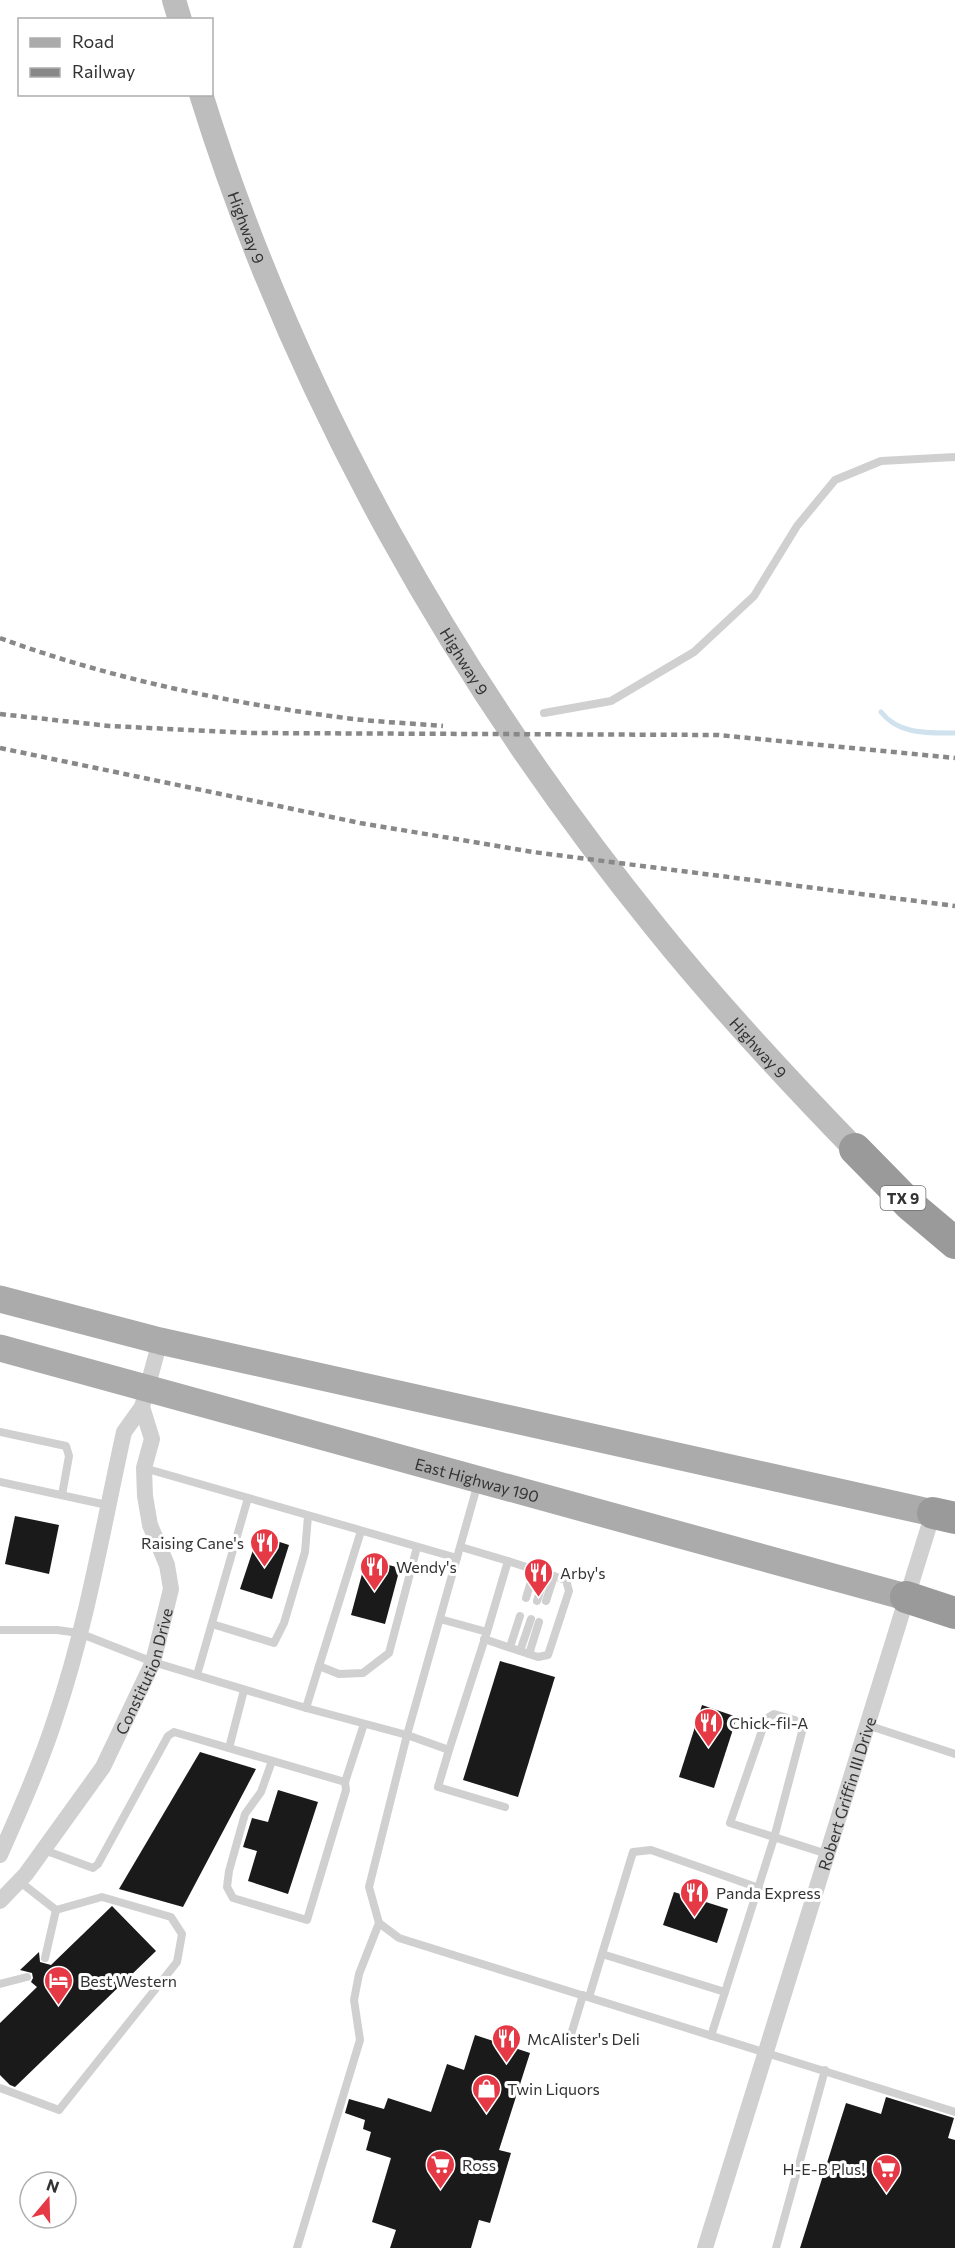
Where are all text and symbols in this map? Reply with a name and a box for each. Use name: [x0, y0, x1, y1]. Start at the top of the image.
legend: [18, 18, 213, 96]
text: Road: [72, 30, 114, 52]
text: Railway: [72, 60, 135, 82]
street label: Highway 9: [225, 188, 270, 266]
street label: Highway 9: [437, 624, 493, 698]
street label: Highway 9: [726, 1013, 791, 1081]
road number: TX 9: [880, 1186, 926, 1210]
street label: East Highway 190: [413, 1453, 541, 1505]
restaurant icon: Raising Cane's: [249, 1526, 281, 1568]
place label: Raising Cane's: [141, 1533, 244, 1552]
restaurant icon: Wendy's: [359, 1550, 391, 1592]
restaurant icon: Arby's: [523, 1556, 555, 1598]
place label: Wendy's: [396, 1557, 457, 1576]
place label: Arby's: [560, 1563, 605, 1582]
street label: Constitution Drive: [111, 1606, 176, 1737]
restaurant icon: Chick-fil-A: [692, 1706, 724, 1748]
place label: Chick-fil-A: [729, 1713, 808, 1732]
street label: Robert Griffin III Drive: [813, 1714, 879, 1873]
restaurant icon: Panda Express: [679, 1876, 711, 1918]
place label: Panda Express: [716, 1883, 821, 1902]
hotel icon: Best Western: [43, 1964, 75, 2006]
place label: Best Western: [80, 1971, 177, 1990]
restaurant icon: McAlister's Deli: [490, 2022, 522, 2064]
place label: McAlister's Deli: [527, 2029, 640, 2048]
shop icon: Twin Liquors: [470, 2072, 502, 2114]
place label: Twin Liquors: [507, 2079, 600, 2098]
supermarket icon: Ross: [425, 2148, 457, 2190]
supermarket icon: H-E-B Plus!: [870, 2152, 902, 2194]
place label: Ross: [462, 2155, 496, 2174]
place label: H-E-B Plus!: [783, 2159, 865, 2178]
north arrow: [18, 2170, 78, 2230]
text: N: [44, 2174, 62, 2196]

